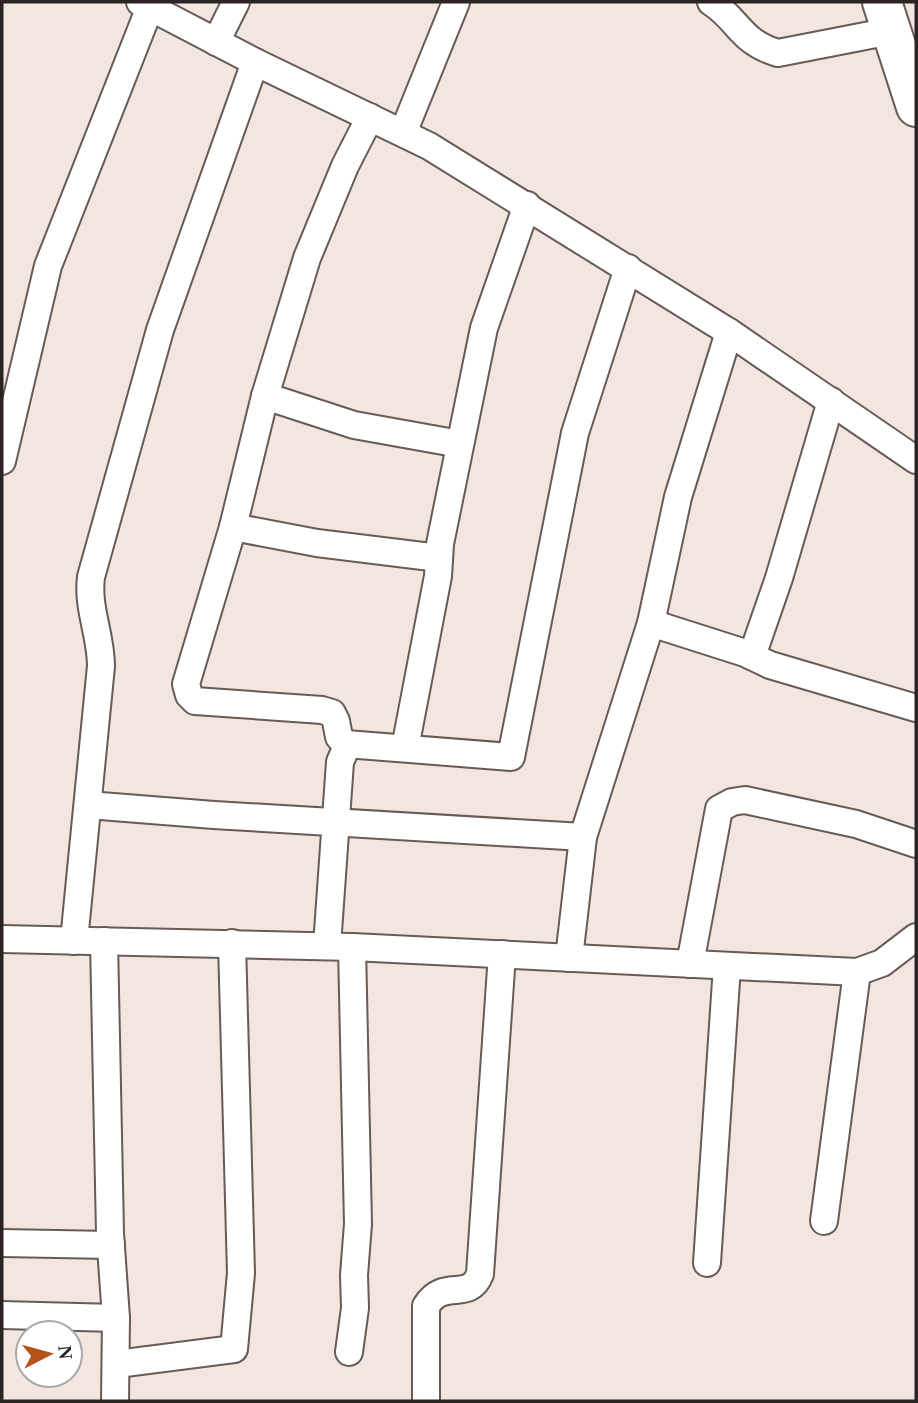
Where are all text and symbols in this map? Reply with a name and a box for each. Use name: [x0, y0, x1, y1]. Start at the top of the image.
north arrow: [14, 1319, 84, 1389]
text: N: [54, 1344, 77, 1360]

